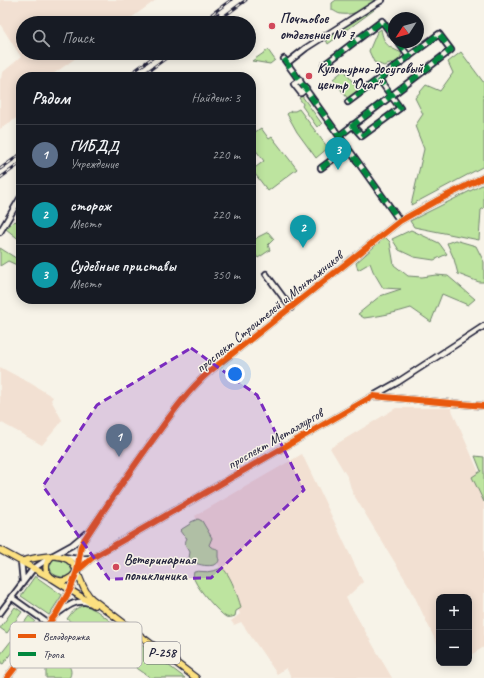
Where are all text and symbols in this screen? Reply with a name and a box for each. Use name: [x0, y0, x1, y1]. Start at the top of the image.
place label: Почтовое отделение № 7: [280, 10, 356, 43]
north arrow: [388, 12, 424, 48]
search box: [16, 16, 256, 60]
marker: Почтовое отделение № 7: [267, 21, 277, 31]
icon: search: [30, 27, 52, 49]
text: Поиск: [62, 29, 94, 48]
place label: Культурно-досуговый центр "Очаг": [317, 60, 424, 93]
marker: Культурно-досуговый центр "Очаг": [304, 71, 314, 81]
text: Рядом: [32, 88, 70, 109]
text: Найдено: 3: [192, 90, 240, 106]
text: ГИБДД: [70, 137, 119, 156]
pin: 3: [325, 137, 351, 170]
text: 1: [42, 147, 48, 163]
text: 220 m: [212, 147, 240, 163]
text: Учреждение: [70, 156, 118, 172]
text: сторож: [70, 197, 111, 216]
text: 2: [42, 207, 48, 223]
text: 220 m: [212, 207, 240, 223]
pin: 2: [290, 215, 316, 248]
text: Место: [70, 216, 101, 232]
street label: проспект Строителей и Монтажников: [192, 246, 348, 376]
text: Судебные приставы: [70, 257, 176, 276]
text: 3: [42, 267, 48, 283]
text: 350 m: [212, 267, 240, 283]
text: Место: [70, 276, 101, 292]
your location: [225, 364, 245, 384]
street label: проспект Металлургов: [224, 403, 328, 473]
pin: 1: [106, 424, 132, 457]
place label: Ветеринарная поликлиника: [124, 551, 197, 584]
marker: Ветеринарная поликлиника: [111, 562, 121, 572]
map controls: [436, 594, 472, 666]
button: +: [436, 594, 472, 630]
legend: [10, 622, 142, 668]
text: Велодорожка: [43, 629, 90, 643]
button: −: [436, 630, 472, 666]
road number: Р-258: [144, 642, 180, 664]
text: Тропа: [43, 647, 64, 661]

